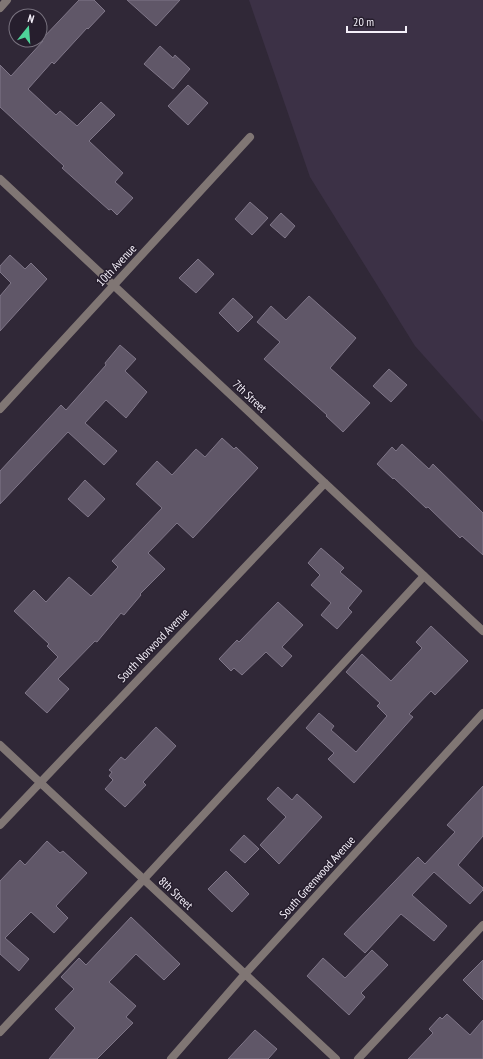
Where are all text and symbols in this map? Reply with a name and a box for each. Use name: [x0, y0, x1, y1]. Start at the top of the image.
north arrow: [8, 8, 48, 48]
scale bar: [347, 8, 406, 34]
text: N: [26, 11, 36, 26]
text: 20 m: [353, 14, 374, 29]
street label: 10th Avenue: [93, 241, 139, 289]
street label: 7th Street: [230, 376, 271, 416]
street label: South Norwood Avenue: [114, 605, 192, 685]
street label: South Greenwood Avenue: [276, 833, 358, 921]
street label: 8th Street: [156, 873, 197, 913]

